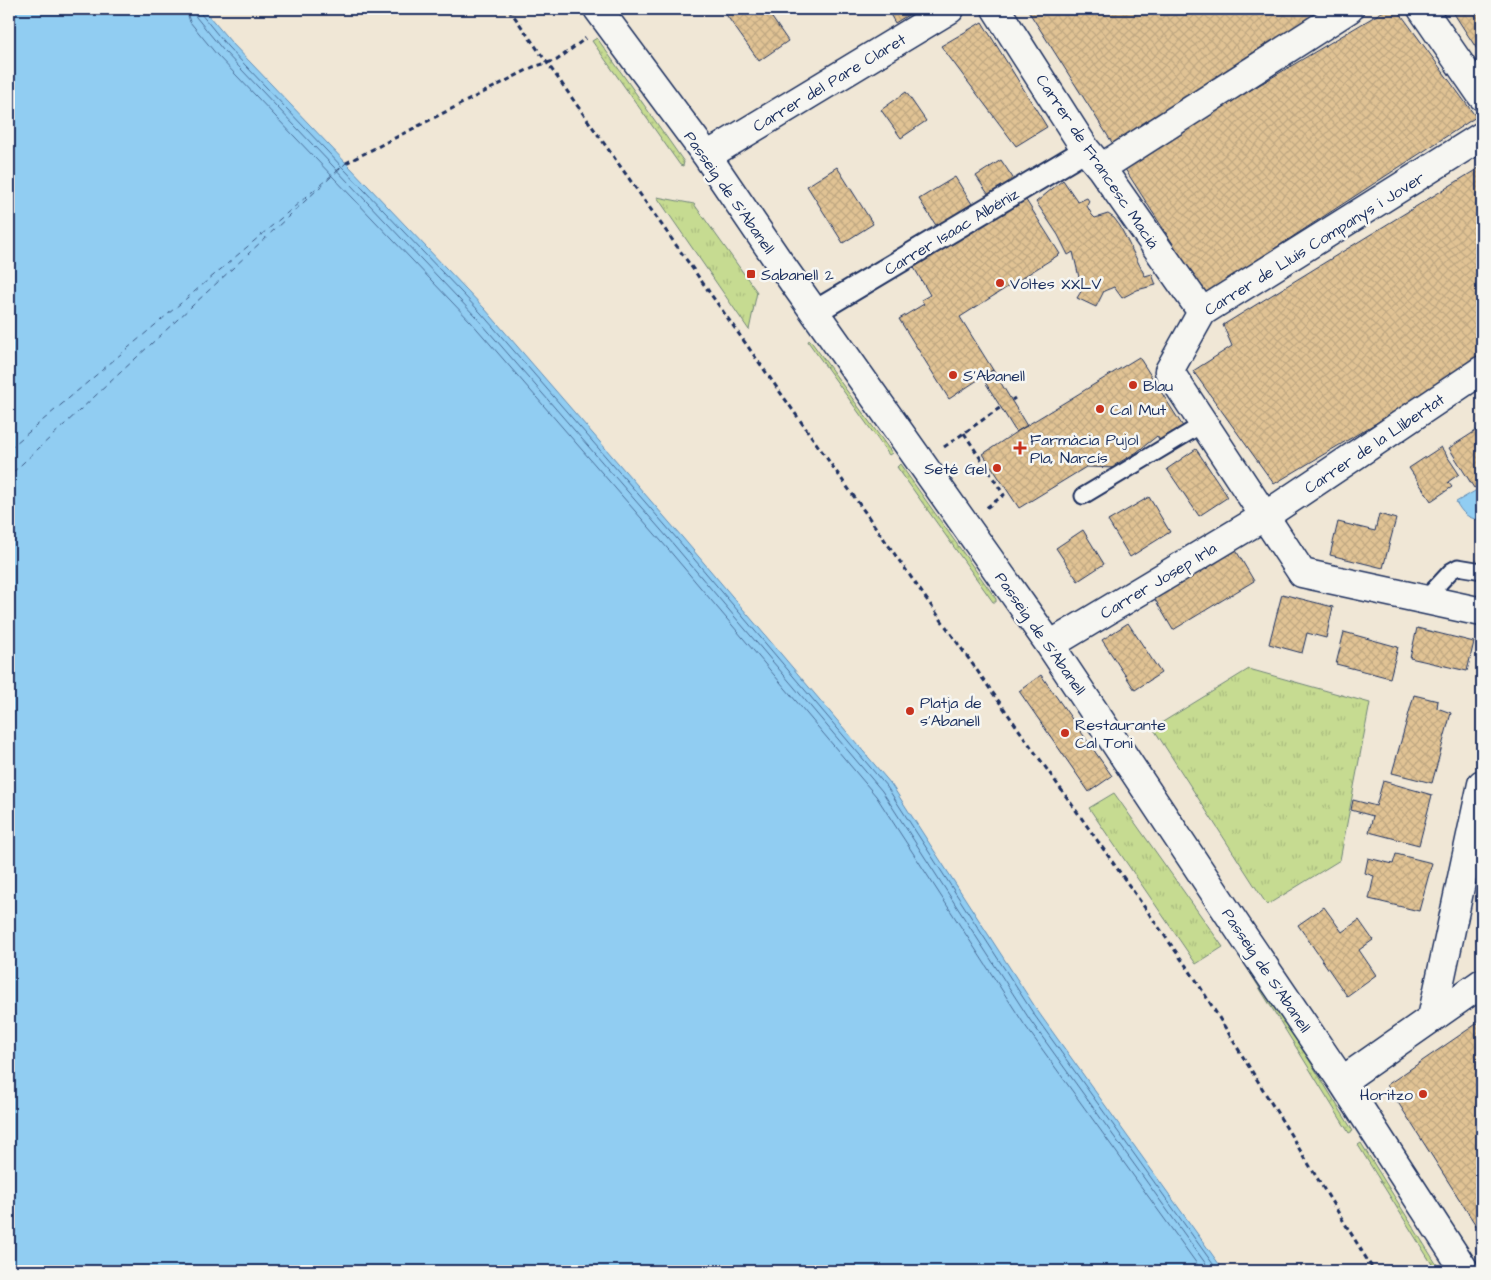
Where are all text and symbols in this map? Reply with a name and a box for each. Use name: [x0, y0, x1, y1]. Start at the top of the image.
street label: Carrer del Pare Claret: [749, 28, 911, 137]
street label: Carrer de Francesc Maciá: [1031, 70, 1164, 253]
street label: Passeig de S'Abanell: [678, 127, 780, 259]
street label: Carrer de Lluís Companys i Jover: [1200, 167, 1430, 322]
street label: Carrer Isaac Albéniz: [880, 183, 1023, 281]
place label: Sabanell 2: [761, 264, 834, 286]
marker: Sabanell 2: [745, 268, 757, 280]
place label: Voltes XXLV: [1010, 273, 1101, 295]
marker: Voltes XXLV: [994, 277, 1006, 289]
place label: S'Abanell: [963, 365, 1025, 387]
marker: S'Abanell: [947, 369, 959, 381]
place label: Blau: [1143, 375, 1173, 397]
marker: Blau: [1127, 379, 1139, 391]
street label: Carrer de la Llibertat: [1300, 388, 1450, 499]
place label: Cal Mut: [1110, 399, 1167, 421]
marker: Cal Mut: [1094, 403, 1106, 415]
place label: Farmàcia Pujol Pla, Narcís: [1030, 429, 1138, 469]
marker: Farmàcia Pujol Pla, Narcís: [1014, 442, 1026, 454]
place label: Seté Gel: [924, 458, 987, 480]
marker: Seté Gel: [991, 462, 1003, 474]
street label: Carrer Josep Irla: [1096, 537, 1221, 624]
street label: Passeig de S'Abanell: [989, 568, 1091, 700]
place label: Platja de s'Abanell: [920, 692, 982, 732]
marker: Platja de s'Abanell: [904, 705, 916, 717]
place label: Restaurante Cal Toni: [1075, 714, 1166, 754]
marker: Restaurante Cal Toni: [1059, 727, 1071, 739]
street label: Passeig de S'Abanell: [1216, 904, 1316, 1038]
place label: Horitzo: [1360, 1084, 1413, 1106]
marker: Horitzo: [1417, 1088, 1429, 1100]

